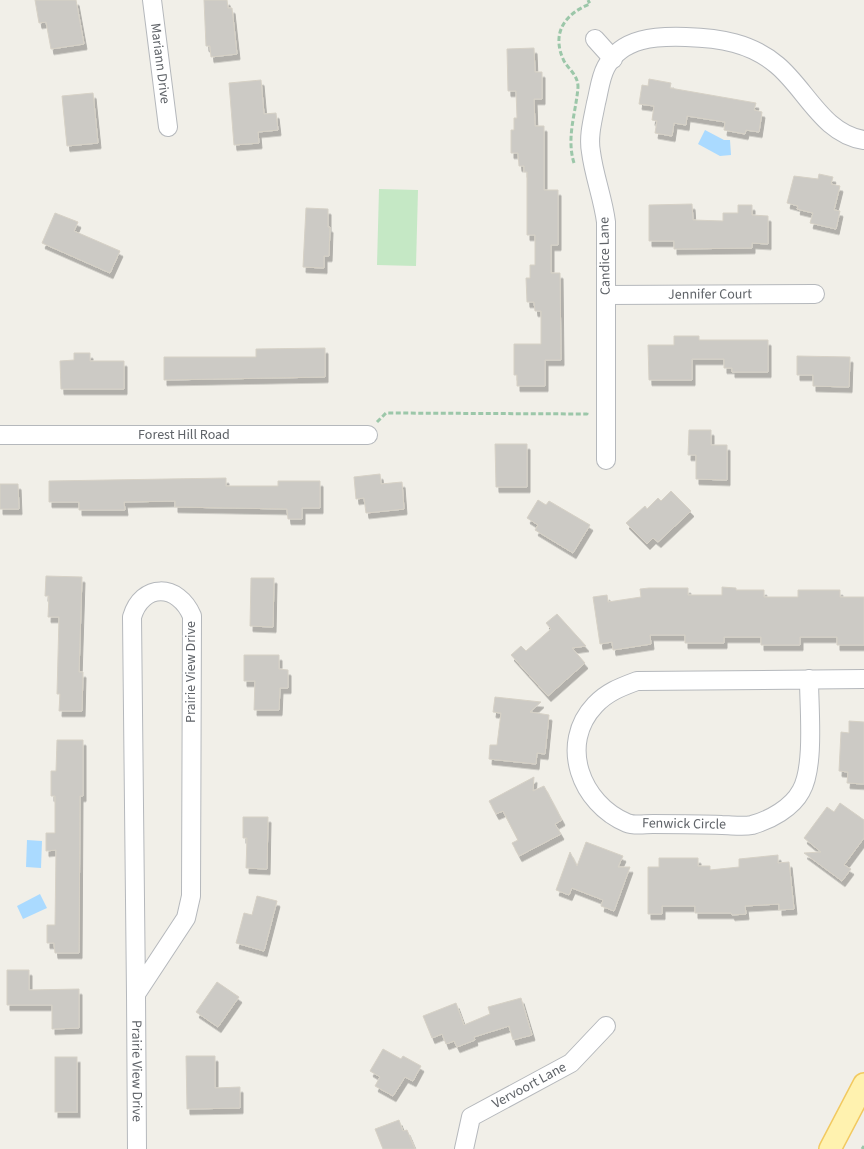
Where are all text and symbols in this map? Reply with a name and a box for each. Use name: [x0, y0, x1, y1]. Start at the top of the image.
street label: Mariann Drive: [145, 22, 175, 105]
street label: Candice Lane: [594, 217, 616, 295]
street label: Jennifer Court: [668, 284, 752, 305]
street label: Forest Hill Road: [138, 425, 230, 445]
street label: Prairie View Drive: [181, 621, 201, 723]
street label: Fenwick Circle: [642, 813, 726, 835]
street label: Prairie View Drive: [126, 1020, 147, 1122]
street label: Vervoort Lane: [489, 1057, 570, 1114]

